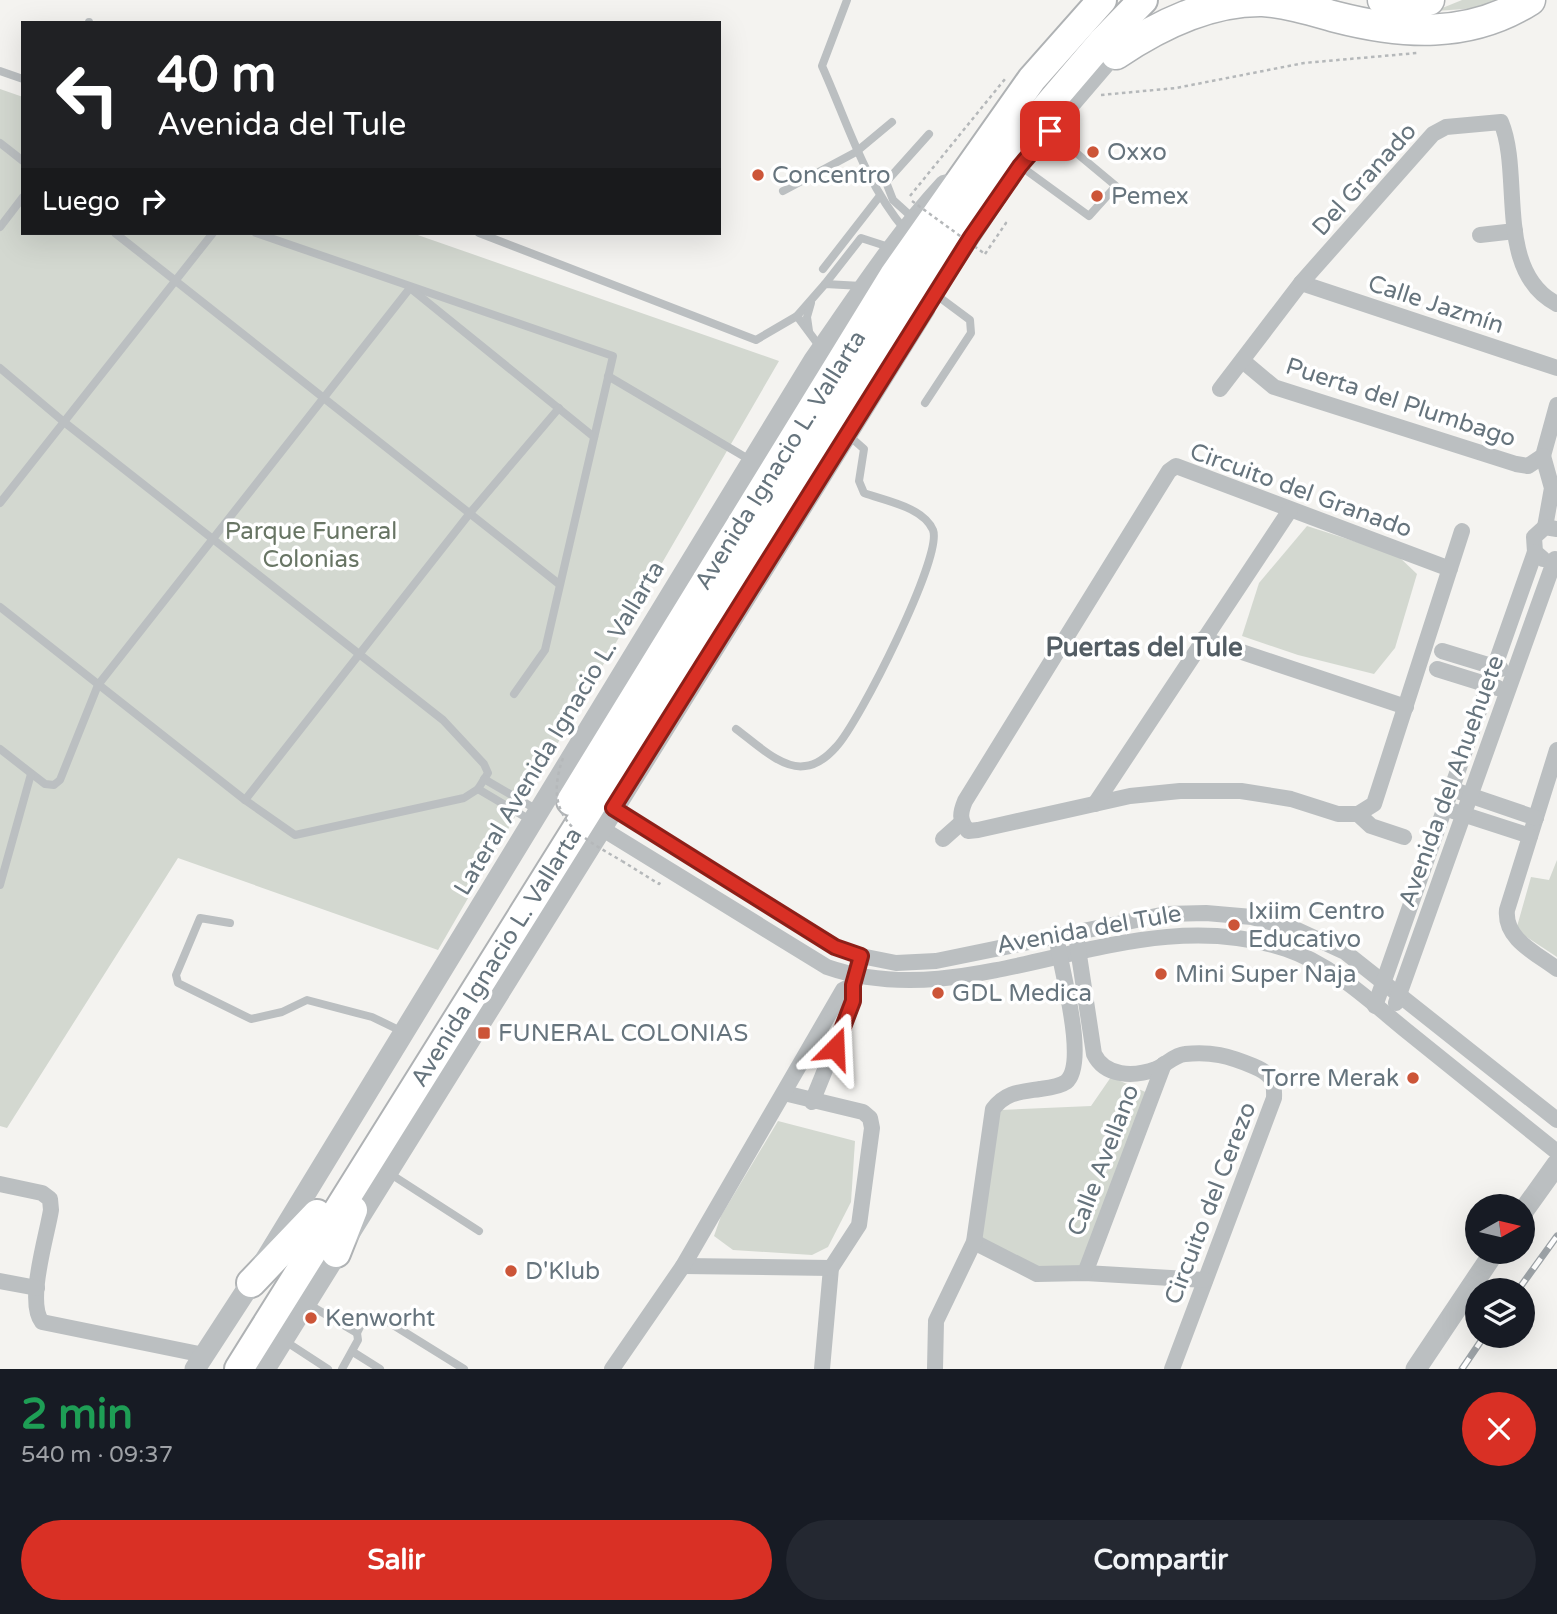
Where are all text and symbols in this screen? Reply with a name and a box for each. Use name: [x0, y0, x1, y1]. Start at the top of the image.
text: 40 m: [157, 46, 276, 105]
icon: left: [42, 49, 133, 140]
pin: [1020, 101, 1080, 161]
text: Avenida del Tule: [157, 106, 406, 144]
icon: arrive: [1031, 112, 1069, 150]
street label: Del Granado: [1306, 117, 1423, 242]
place label: Oxxo: [1107, 138, 1167, 167]
marker: Oxxo: [1085, 144, 1101, 160]
place label: Concentro: [772, 161, 891, 190]
marker: Concentro: [750, 167, 766, 183]
icon: right: [134, 182, 172, 220]
place label: Pemex: [1111, 182, 1189, 211]
text: Luego: [42, 186, 120, 217]
marker: Pemex: [1089, 188, 1105, 204]
street label: Calle Jazmín: [1364, 269, 1507, 340]
street label: Avenida Ignacio L. Vallarta: [689, 325, 872, 595]
street label: Puerta del Plumbago: [1282, 352, 1520, 453]
street label: Circuito del Granado: [1186, 437, 1416, 544]
park label: Parque Funeral Colonias: [225, 517, 397, 574]
street label: Lateral Avenida Ignacio L. Vallarta: [448, 556, 671, 901]
district label: Puertas del Tule: [1045, 632, 1243, 663]
street label: Avenida del Ahuehuete: [1392, 652, 1510, 911]
street label: Avenida Ignacio L. Vallarta: [405, 822, 588, 1092]
place label: Ixiim Centro Educativo: [1248, 897, 1385, 954]
street label: Avenida del Tule: [995, 899, 1184, 960]
marker: Ixiim Centro Educativo: [1226, 917, 1242, 933]
place label: Mini Super Naja: [1175, 960, 1356, 989]
marker: Mini Super Naja: [1153, 966, 1169, 982]
place label: GDL Medica: [952, 979, 1092, 1008]
marker: GDL Medica: [930, 985, 946, 1001]
position arrow: [798, 1011, 872, 1085]
place label: FUNERAL COLONIAS: [498, 1019, 748, 1048]
marker: FUNERAL COLONIAS: [476, 1025, 492, 1041]
place label: Torre Merak: [1261, 1064, 1399, 1093]
marker: Torre Merak: [1405, 1070, 1421, 1086]
street label: Calle Avellano: [1061, 1080, 1146, 1240]
street label: Circuito del Cerezo: [1158, 1098, 1262, 1309]
north arrow: [1465, 1194, 1535, 1264]
map controls: [1465, 1194, 1535, 1348]
place label: D'Klub: [525, 1257, 600, 1286]
marker: D'Klub: [503, 1263, 519, 1279]
button: layers: [1465, 1278, 1535, 1348]
place label: Kenworht: [325, 1304, 435, 1333]
marker: Kenworht: [303, 1310, 319, 1326]
text: 2 min: [21, 1389, 133, 1440]
button: close: [1462, 1392, 1536, 1466]
text: 540 m · 09:37: [21, 1441, 173, 1469]
button: Salir: [21, 1520, 772, 1600]
button: Compartir: [786, 1520, 1536, 1600]

